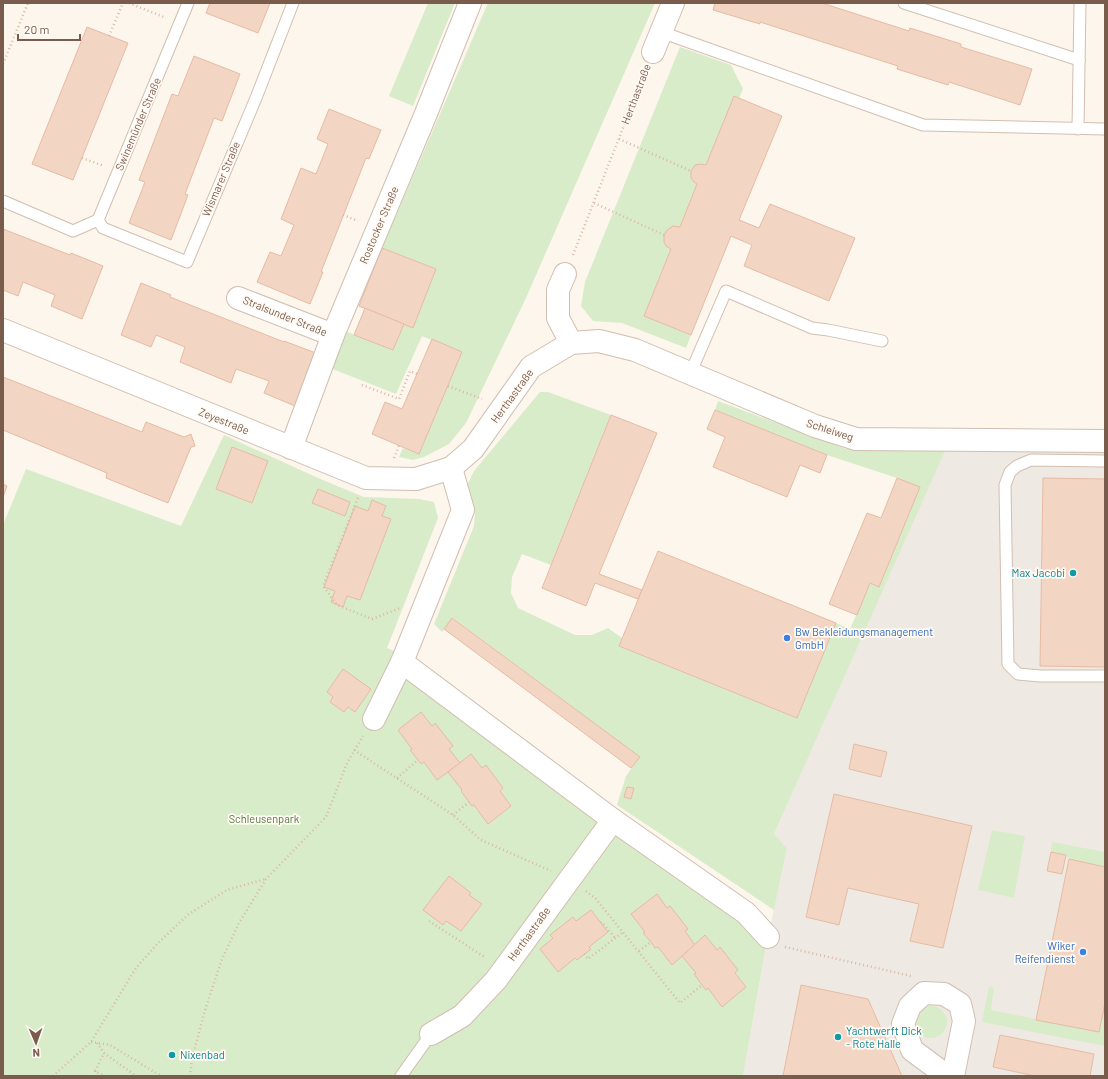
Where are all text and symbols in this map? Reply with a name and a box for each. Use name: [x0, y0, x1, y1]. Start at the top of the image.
scale bar: [18, 16, 80, 42]
text: 20 m: [24, 22, 50, 36]
street label: Herthastraße: [618, 62, 653, 126]
street label: Swinemünder Straße: [112, 75, 163, 172]
street label: Wismarer Straße: [199, 139, 242, 218]
street label: Rostocker Straße: [356, 184, 401, 266]
street label: Stralsunder Straße: [241, 293, 329, 338]
street label: Herthastraße: [488, 366, 536, 425]
street label: Zeyestraße: [197, 405, 251, 437]
street label: Schleiweg: [805, 416, 855, 443]
place label: Max Jacobi: [1012, 566, 1065, 579]
marker: Max Jacobi: [1068, 568, 1078, 578]
place label: Bw Bekleidungsmanagement GmbH: [795, 625, 933, 651]
marker: Bw Bekleidungsmanagement GmbH: [782, 633, 792, 643]
park label: Schleusenpark: [229, 812, 300, 825]
street label: Herthastraße: [505, 904, 553, 963]
place label: Wiker Reifendienst: [1015, 939, 1075, 965]
marker: Wiker Reifendienst: [1078, 947, 1088, 957]
north arrow: [16, 1023, 56, 1063]
place label: Yachtwerft Dick - Rote Halle: [846, 1024, 922, 1050]
marker: Yachtwerft Dick - Rote Halle: [833, 1032, 843, 1042]
text: N: [32, 1047, 40, 1060]
place label: Nixenbad: [180, 1048, 225, 1061]
marker: Nixenbad: [167, 1050, 177, 1060]

